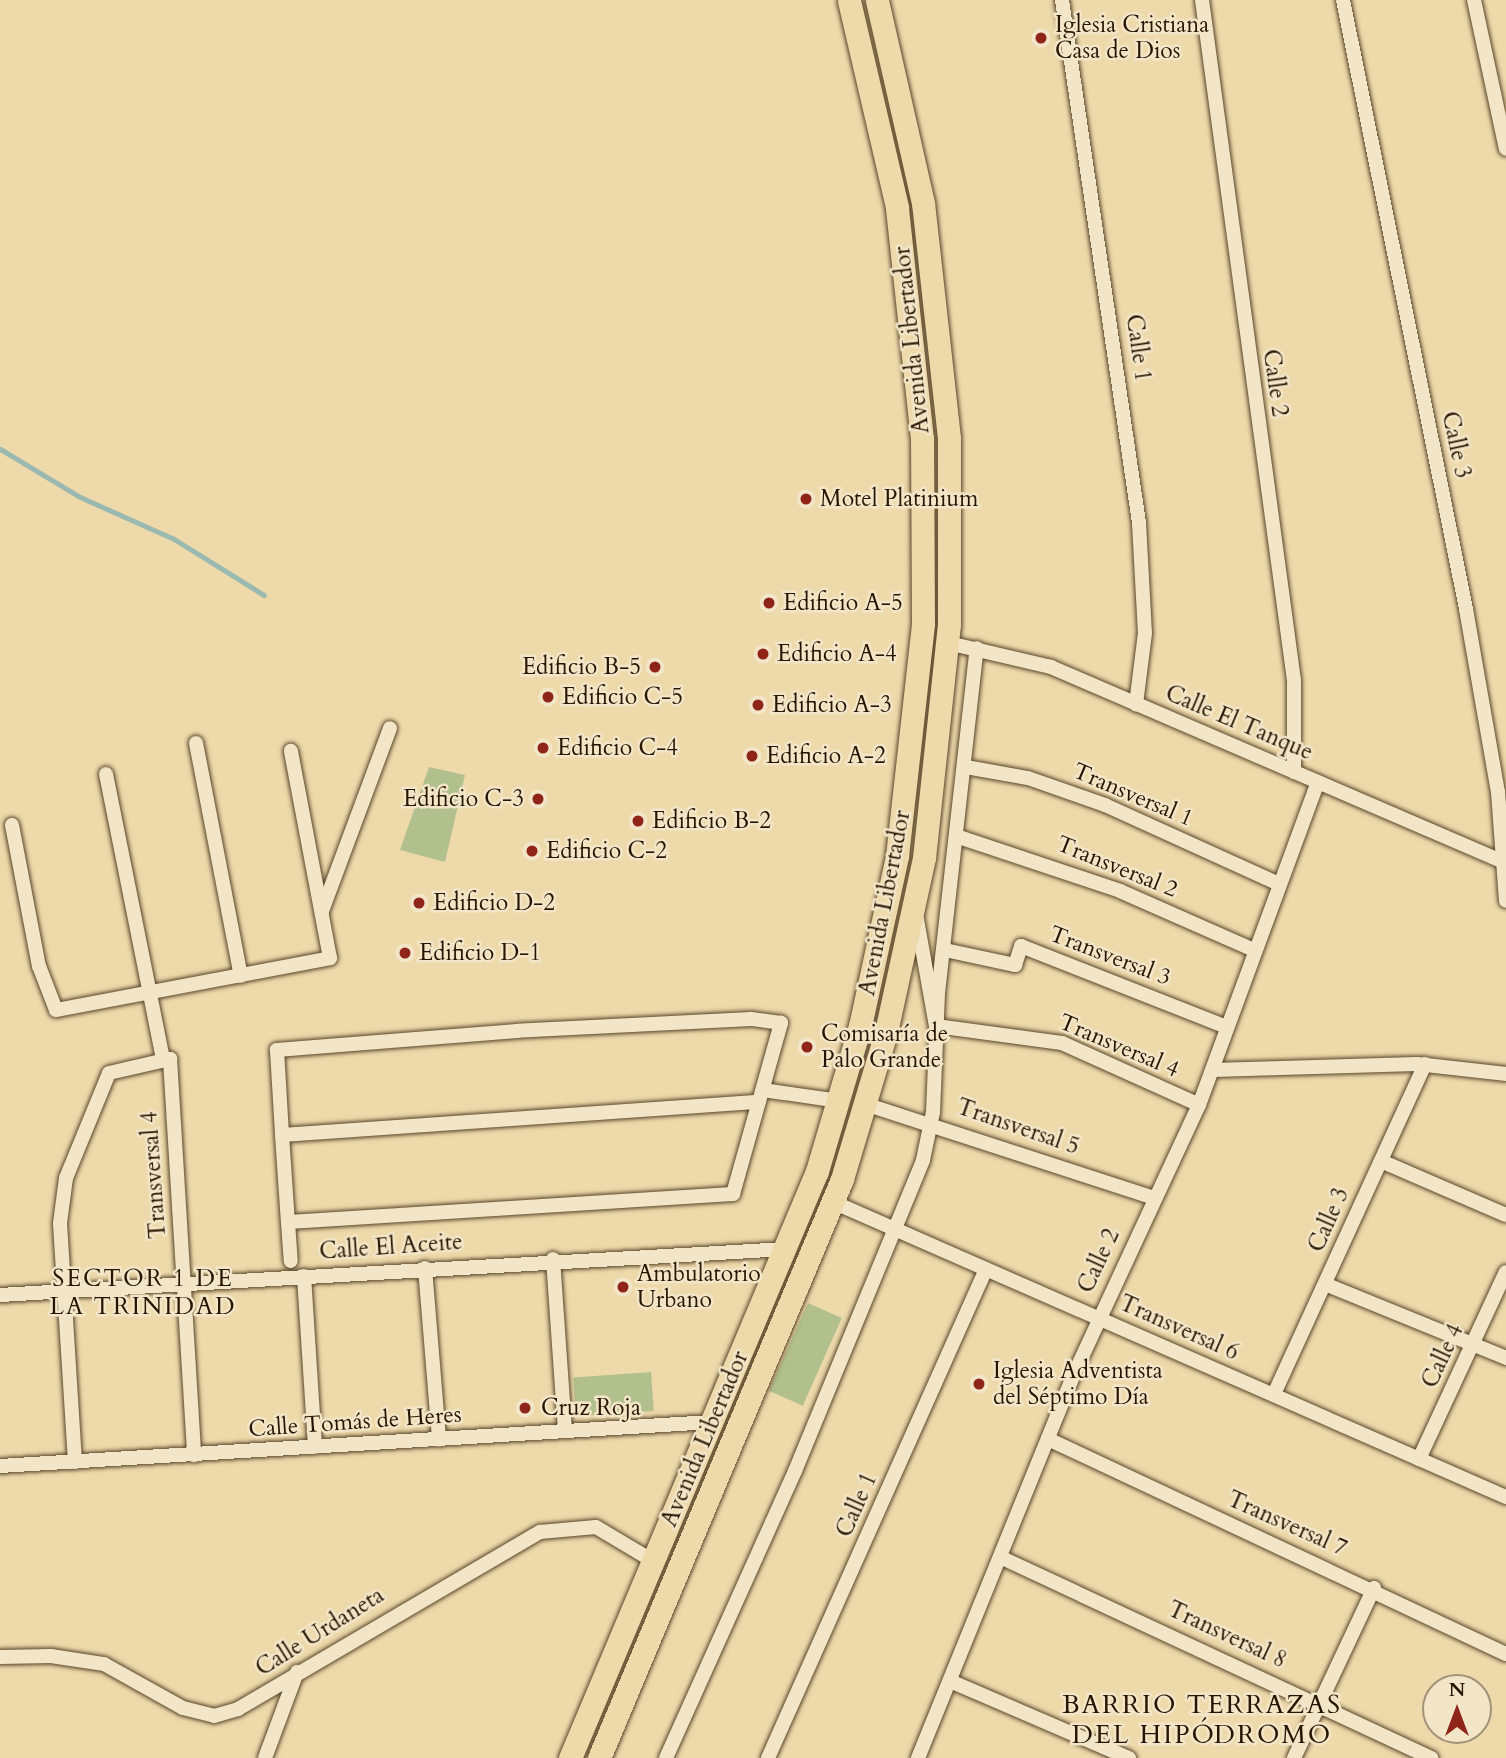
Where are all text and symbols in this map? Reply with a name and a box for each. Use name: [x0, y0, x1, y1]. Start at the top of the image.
place label: Iglesia Cristiana Casa de Dios: [1055, 11, 1209, 65]
marker: Iglesia Cristiana Casa de Dios: [1033, 30, 1049, 46]
street label: Avenida Libertador: [888, 245, 936, 435]
street label: Calle 1: [1120, 313, 1156, 383]
street label: Calle 2: [1257, 348, 1293, 418]
street label: Calle 3: [1435, 409, 1477, 481]
place label: Motel Platinium: [820, 485, 979, 513]
marker: Motel Platinium: [798, 491, 814, 507]
place label: Edificio A-5: [783, 589, 903, 617]
marker: Edificio A-5: [761, 595, 777, 611]
place label: Edificio A-4: [777, 640, 897, 668]
marker: Edificio A-4: [755, 646, 771, 662]
place label: Edificio B-5: [522, 653, 641, 681]
marker: Edificio B-5: [647, 659, 663, 675]
street label: Calle El Tanque: [1161, 680, 1317, 766]
place label: Edificio C-5: [562, 683, 683, 711]
marker: Edificio C-5: [540, 689, 556, 705]
place label: Edificio A-3: [772, 691, 892, 719]
marker: Edificio A-3: [750, 697, 766, 713]
place label: Edificio C-4: [557, 734, 678, 762]
marker: Edificio C-4: [535, 740, 551, 756]
place label: Edificio A-2: [766, 742, 886, 770]
marker: Edificio A-2: [744, 748, 760, 764]
street label: Transversal 1: [1069, 757, 1197, 833]
place label: Edificio C-3: [403, 785, 524, 813]
marker: Edificio C-3: [530, 791, 546, 807]
place label: Edificio B-2: [652, 807, 771, 835]
street label: Avenida Libertador: [854, 808, 916, 998]
marker: Edificio B-2: [630, 813, 646, 829]
street label: Transversal 2: [1053, 830, 1181, 904]
place label: Edificio C-2: [546, 837, 667, 865]
marker: Edificio C-2: [524, 843, 540, 859]
place label: Edificio D-2: [433, 889, 555, 917]
marker: Edificio D-2: [411, 895, 427, 911]
street label: Transversal 3: [1045, 920, 1175, 992]
place label: Edificio D-1: [419, 939, 541, 967]
marker: Edificio D-1: [397, 945, 413, 961]
street label: Transversal 4: [1055, 1008, 1183, 1084]
place label: Comisaría de Palo Grande: [821, 1020, 948, 1074]
marker: Comisaría de Palo Grande: [799, 1039, 815, 1055]
street label: Transversal 5: [953, 1093, 1083, 1161]
street label: Transversal 4: [136, 1110, 172, 1240]
street label: Calle 3: [1303, 1183, 1355, 1257]
street label: Calle 2: [1072, 1225, 1126, 1297]
street label: Calle El Aceite: [318, 1228, 464, 1266]
place label: Ambulatorio Urbano: [637, 1260, 761, 1314]
district label: SECTOR 1 DE LA TRINIDAD: [51, 1265, 235, 1321]
marker: Ambulatorio Urbano: [615, 1279, 631, 1295]
street label: Transversal 6: [1115, 1289, 1243, 1367]
street label: Calle 4: [1416, 1320, 1470, 1392]
street label: Avenida Libertador: [656, 1347, 754, 1531]
place label: Iglesia Adventista del Séptimo Día: [993, 1357, 1163, 1411]
marker: Iglesia Adventista del Séptimo Día: [971, 1376, 987, 1392]
place label: Cruz Roja: [541, 1394, 641, 1422]
marker: Cruz Roja: [515, 1398, 535, 1418]
street label: Calle Tomás de Heres: [248, 1401, 462, 1443]
street label: Calle 1: [831, 1468, 883, 1542]
street label: Transversal 7: [1223, 1485, 1351, 1563]
street label: Calle Urdaneta: [251, 1582, 389, 1682]
street label: Transversal 8: [1163, 1595, 1291, 1675]
north arrow: [1422, 1674, 1492, 1744]
text: N: [1449, 1677, 1465, 1703]
district label: BARRIO TERRAZAS DEL HIPÓDROMO: [1064, 1689, 1340, 1750]

